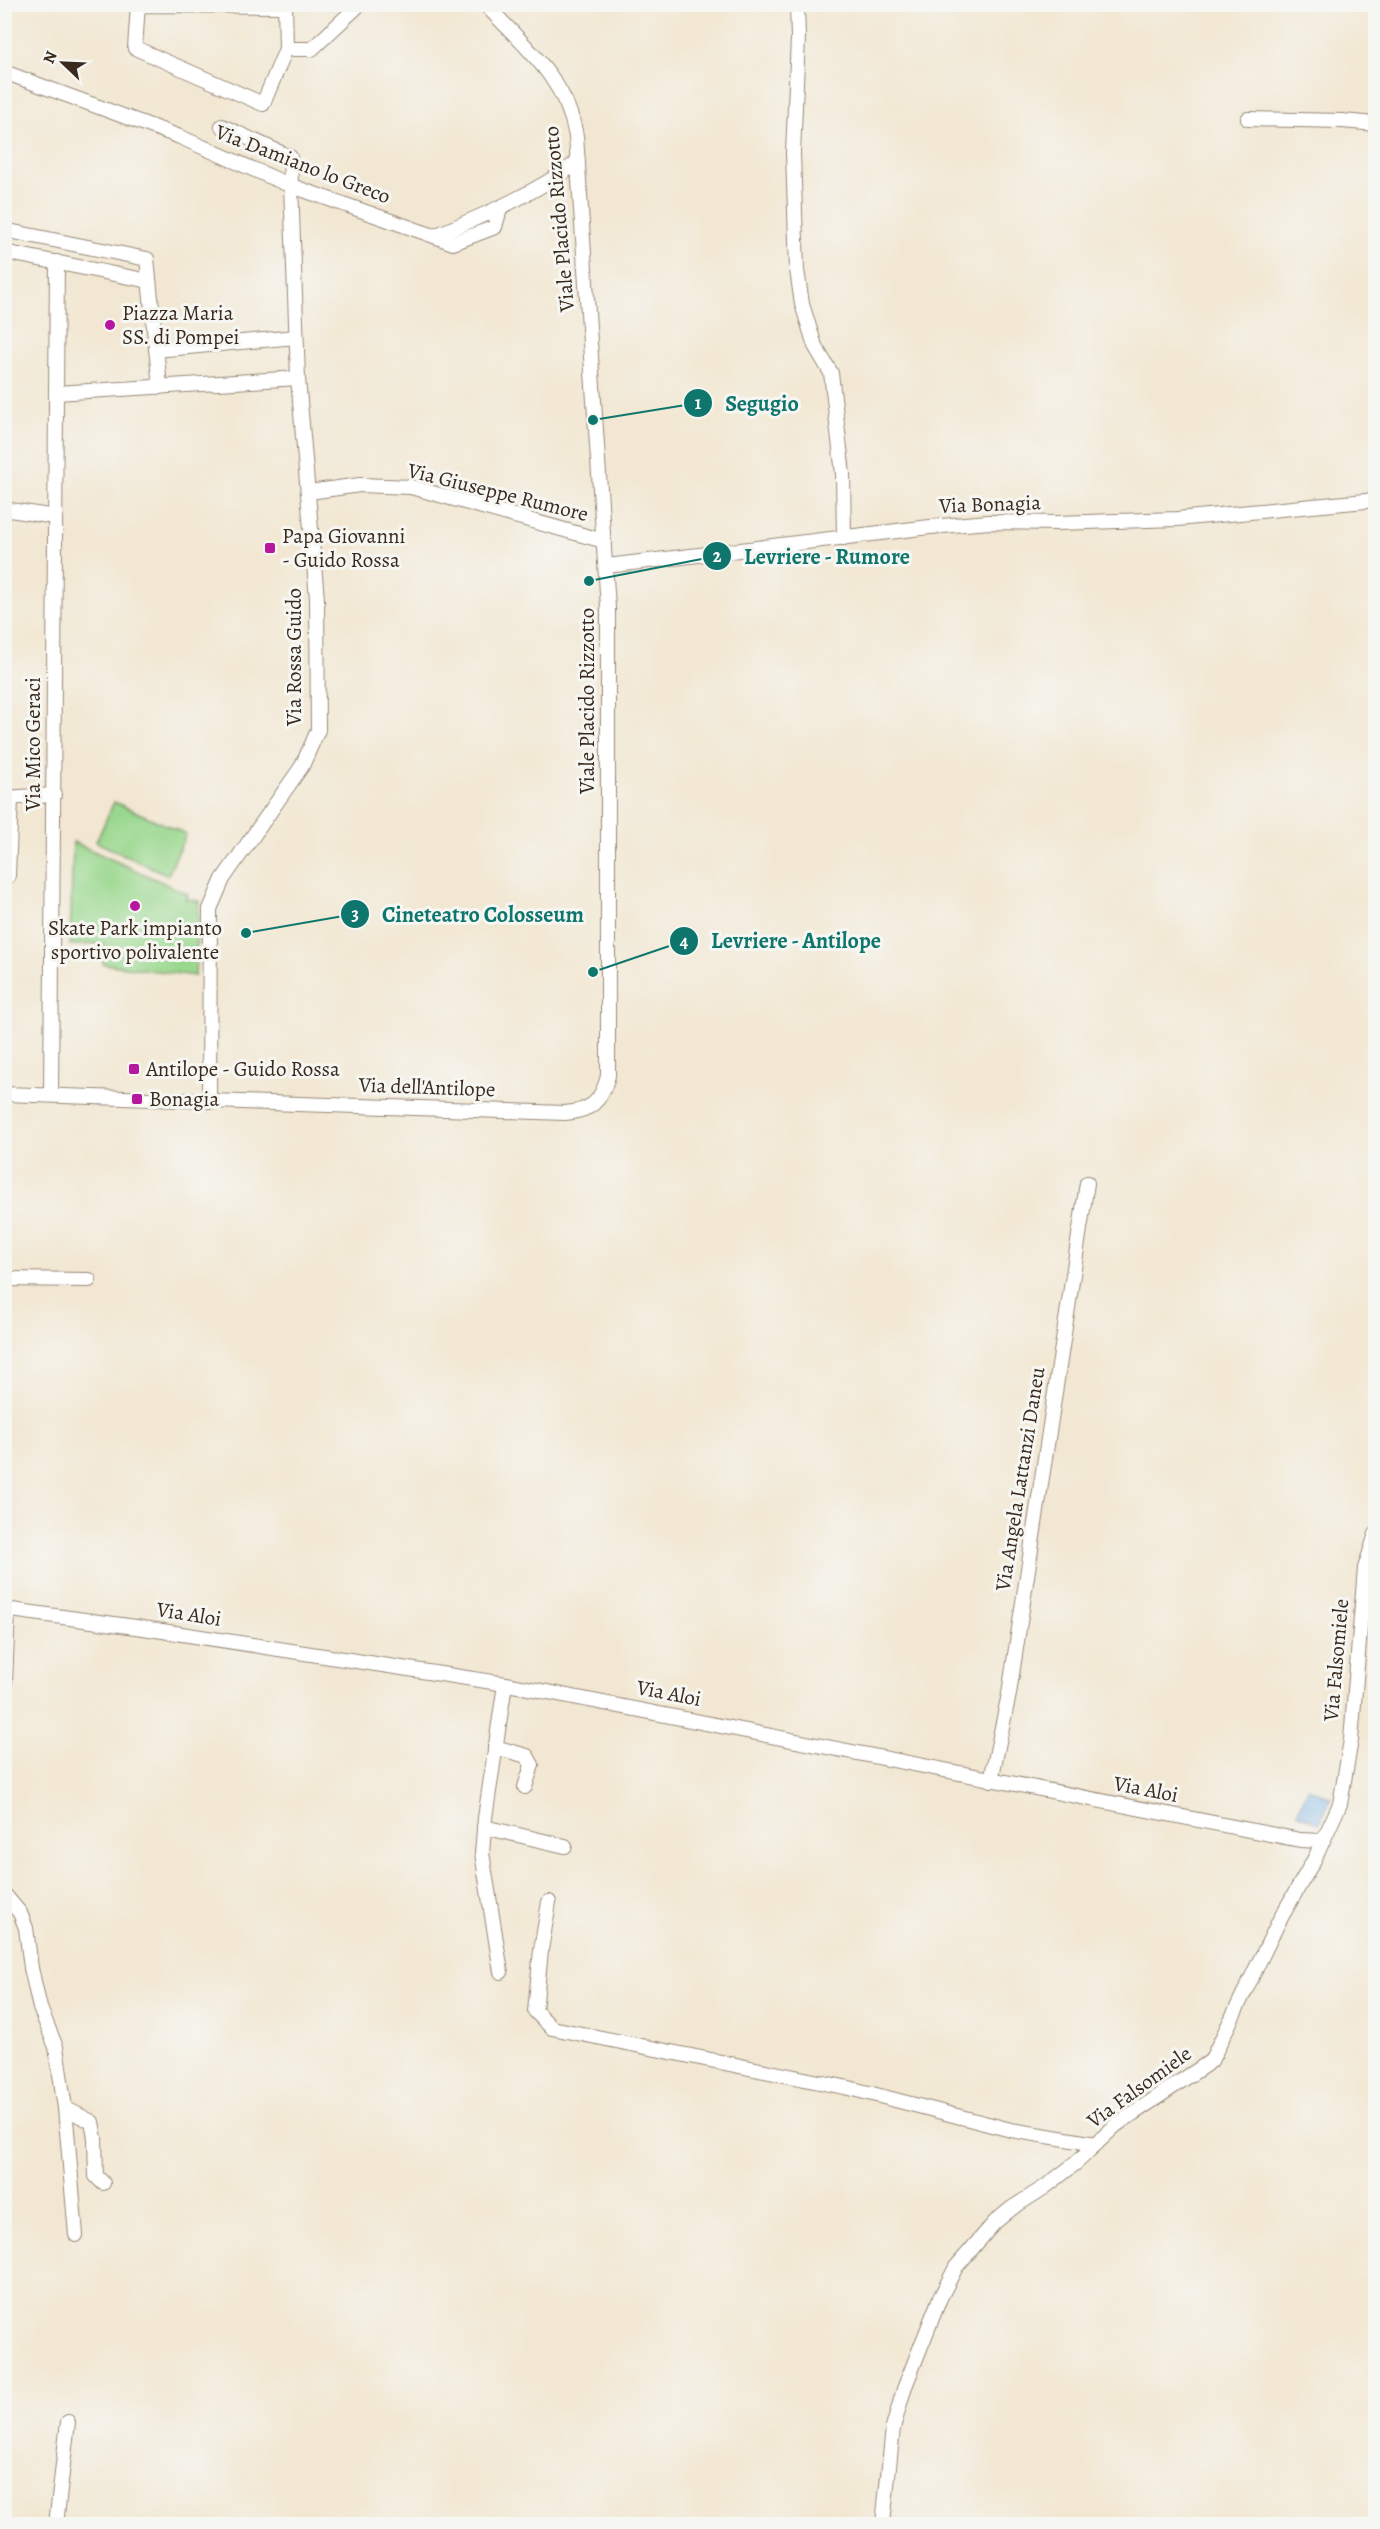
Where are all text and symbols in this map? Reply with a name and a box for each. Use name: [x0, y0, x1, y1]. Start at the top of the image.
north arrow: [33, 33, 93, 93]
text: N: [38, 48, 63, 67]
street label: Via Damiano lo Greco: [211, 117, 395, 210]
street label: Viale Placido Rizzotto: [537, 125, 581, 314]
place label: Piazza Maria SS. di Pompei: [122, 299, 240, 351]
marker: Piazza Maria SS. di Pompei: [103, 318, 117, 332]
callout: Segugio: [683, 383, 811, 423]
text: Segugio: [725, 389, 799, 419]
text: 1: [695, 391, 702, 415]
street label: Via Giuseppe Rumore: [404, 456, 591, 528]
street label: Via Bonagia: [937, 488, 1042, 520]
place label: Papa Giovanni - Guido Rossa: [282, 522, 405, 574]
callout: Levriere - Rumore: [702, 536, 922, 576]
marker: Papa Giovanni - Guido Rossa: [263, 541, 277, 555]
text: Levriere - Rumore: [744, 542, 910, 572]
text: 2: [713, 544, 722, 568]
street label: Via Rossa Guido: [280, 588, 308, 727]
street label: Viale Placido Rizzotto: [573, 608, 601, 795]
street label: Via Mico Geraci: [19, 677, 47, 812]
callout: Cineteatro Colosseum: [340, 894, 596, 934]
marker: Skate Park impianto sportivo polivalente: [128, 899, 142, 913]
text: Cineteatro Colosseum: [382, 900, 584, 930]
text: 3: [351, 902, 359, 926]
place label: Skate Park impianto sportivo polivalente: [48, 914, 222, 966]
callout: Levriere - Antilope: [669, 921, 894, 961]
text: Levriere - Antilope: [711, 926, 881, 956]
text: 4: [680, 929, 689, 953]
place label: Antilope - Guido Rossa: [145, 1055, 340, 1083]
marker: Antilope - Guido Rossa: [127, 1062, 141, 1076]
street label: Via dell'Antilope: [357, 1071, 496, 1103]
place label: Bonagia: [149, 1085, 220, 1113]
marker: Bonagia: [130, 1092, 144, 1106]
street label: Via Angela Lattanzi Daneu: [988, 1364, 1052, 1594]
street label: Via Aloi: [154, 1595, 223, 1633]
street label: Via Falsomiele: [1317, 1598, 1355, 1723]
street label: Via Aloi: [633, 1673, 704, 1713]
street label: Via Aloi: [1110, 1769, 1181, 1809]
street label: Via Falsomiele: [1080, 2040, 1197, 2135]

